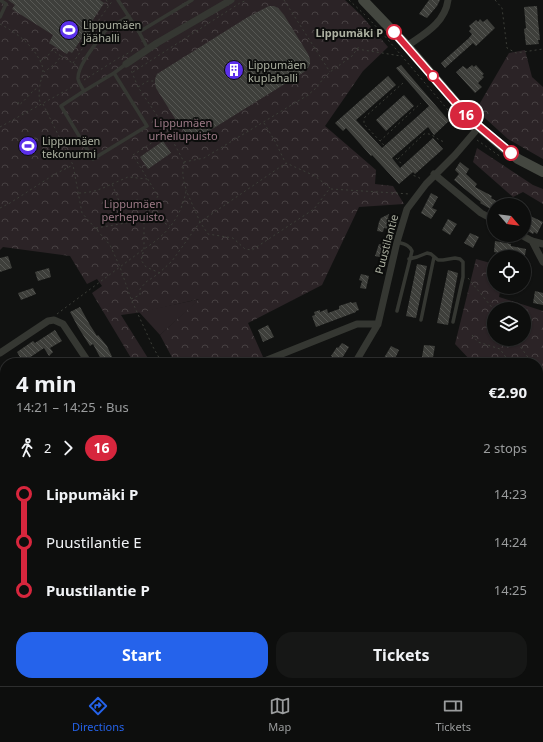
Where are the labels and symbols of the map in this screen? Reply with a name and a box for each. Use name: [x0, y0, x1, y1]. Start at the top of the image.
place label: Lippumäen jäähalli: [82, 17, 141, 45]
sports icon: Lippumäen jäähalli: [58, 19, 80, 41]
marker: Lippumäki P: [386, 24, 402, 40]
place label: Lippumäki P: [315, 25, 383, 40]
place label: Lippumäen kuplahalli: [248, 57, 306, 85]
building icon: Lippumäen kuplahalli: [223, 59, 245, 81]
unlabelled marker: [427, 70, 439, 82]
line badge: 16: [448, 102, 484, 128]
park label: Lippumäen urheilupuisto: [148, 115, 218, 143]
place label: Lippumäen tekonurmi: [42, 133, 100, 161]
sports icon: Lippumäen tekonurmi: [17, 135, 39, 157]
unlabelled marker: [503, 145, 519, 161]
park label: Lippumäen perhepuisto: [102, 196, 165, 224]
north arrow: [487, 198, 531, 242]
street label: Puustilantie: [371, 213, 401, 275]

